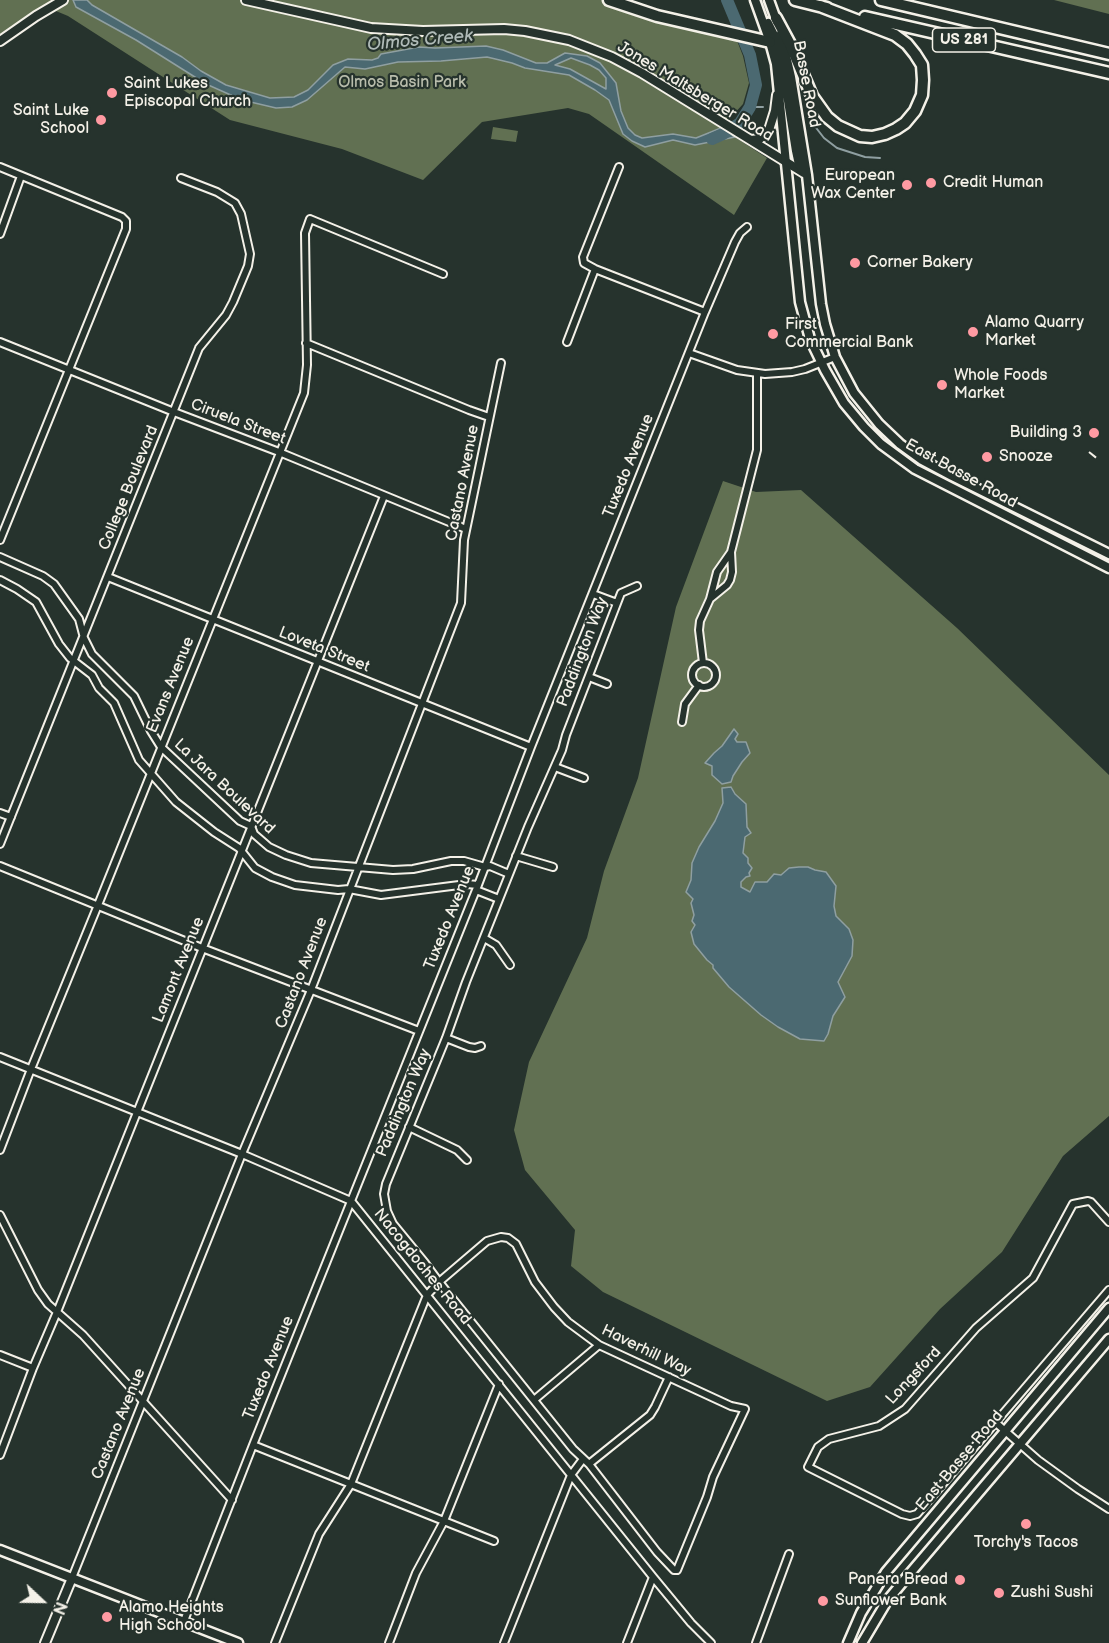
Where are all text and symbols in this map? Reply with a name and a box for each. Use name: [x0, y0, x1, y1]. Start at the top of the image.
water label: Olmos Creek: [366, 26, 474, 56]
road number: US 281: [932, 28, 996, 52]
street label: Jones Maltsberger Road: [614, 38, 776, 146]
street label: Basse Road: [788, 39, 824, 129]
park label: Olmos Basin Park: [338, 73, 466, 93]
place label: Saint Lukes Episcopal Church: [124, 74, 251, 112]
marker: Saint Lukes Episcopal Church: [105, 86, 119, 100]
place label: Saint Luke School: [13, 101, 89, 139]
marker: Saint Luke School: [94, 113, 108, 127]
place label: European Wax Center: [811, 166, 895, 204]
place label: Credit Human: [943, 173, 1043, 193]
marker: Credit Human: [924, 176, 938, 190]
marker: European Wax Center: [900, 178, 914, 192]
place label: Corner Bakery: [867, 253, 973, 273]
marker: Corner Bakery: [848, 256, 862, 270]
place label: Alamo Quarry Market: [985, 313, 1084, 351]
place label: First Commercial Bank: [785, 315, 913, 353]
marker: Alamo Quarry Market: [966, 325, 980, 339]
marker: First Commercial Bank: [766, 327, 780, 341]
place label: Whole Foods Market: [954, 366, 1048, 404]
marker: Whole Foods Market: [935, 378, 949, 392]
street label: Ciruela Street: [188, 395, 288, 449]
street label: Tuxedo Avenue: [599, 411, 659, 521]
street label: College Boulevard: [95, 423, 163, 553]
street label: Castano Avenue: [442, 423, 484, 543]
place label: Building 3: [1010, 423, 1082, 443]
marker: Building 3: [1087, 426, 1101, 440]
street label: East Basse Road: [902, 435, 1020, 513]
place label: Snooze: [999, 447, 1053, 467]
marker: Snooze: [980, 450, 994, 464]
street label: Paddington Way: [553, 595, 613, 709]
street label: Loveta Street: [276, 623, 372, 677]
street label: Evans Avenue: [143, 634, 199, 736]
street label: La Jara Boulevard: [170, 735, 278, 839]
street label: Tuxedo Avenue: [420, 863, 480, 973]
street label: Lamont Avenue: [149, 914, 209, 1026]
street label: Castano Avenue: [272, 914, 332, 1032]
street label: Paddington Way: [373, 1046, 435, 1160]
street label: Nacogdoches Road: [369, 1205, 475, 1329]
street label: Tuxedo Avenue: [239, 1313, 299, 1423]
street label: Haverhill Way: [598, 1321, 694, 1381]
street label: Longsford: [882, 1343, 946, 1409]
street label: Castano Avenue: [88, 1366, 150, 1482]
street label: East Basse Road: [912, 1407, 1008, 1515]
marker: Torchy's Tacos: [1019, 1517, 1033, 1531]
place label: Torchy's Tacos: [974, 1533, 1078, 1553]
place label: Panera Bread: [848, 1570, 948, 1590]
north arrow: [12, 1571, 72, 1631]
marker: Panera Bread: [953, 1573, 967, 1587]
place label: Zushi Sushi: [1011, 1583, 1093, 1603]
marker: Zushi Sushi: [992, 1586, 1006, 1600]
place label: Sunflower Bank: [835, 1591, 946, 1611]
marker: Sunflower Bank: [816, 1594, 830, 1608]
place label: Alamo Heights High School: [119, 1598, 224, 1636]
text: N: [48, 1599, 70, 1617]
marker: Alamo Heights High School: [100, 1610, 114, 1624]

